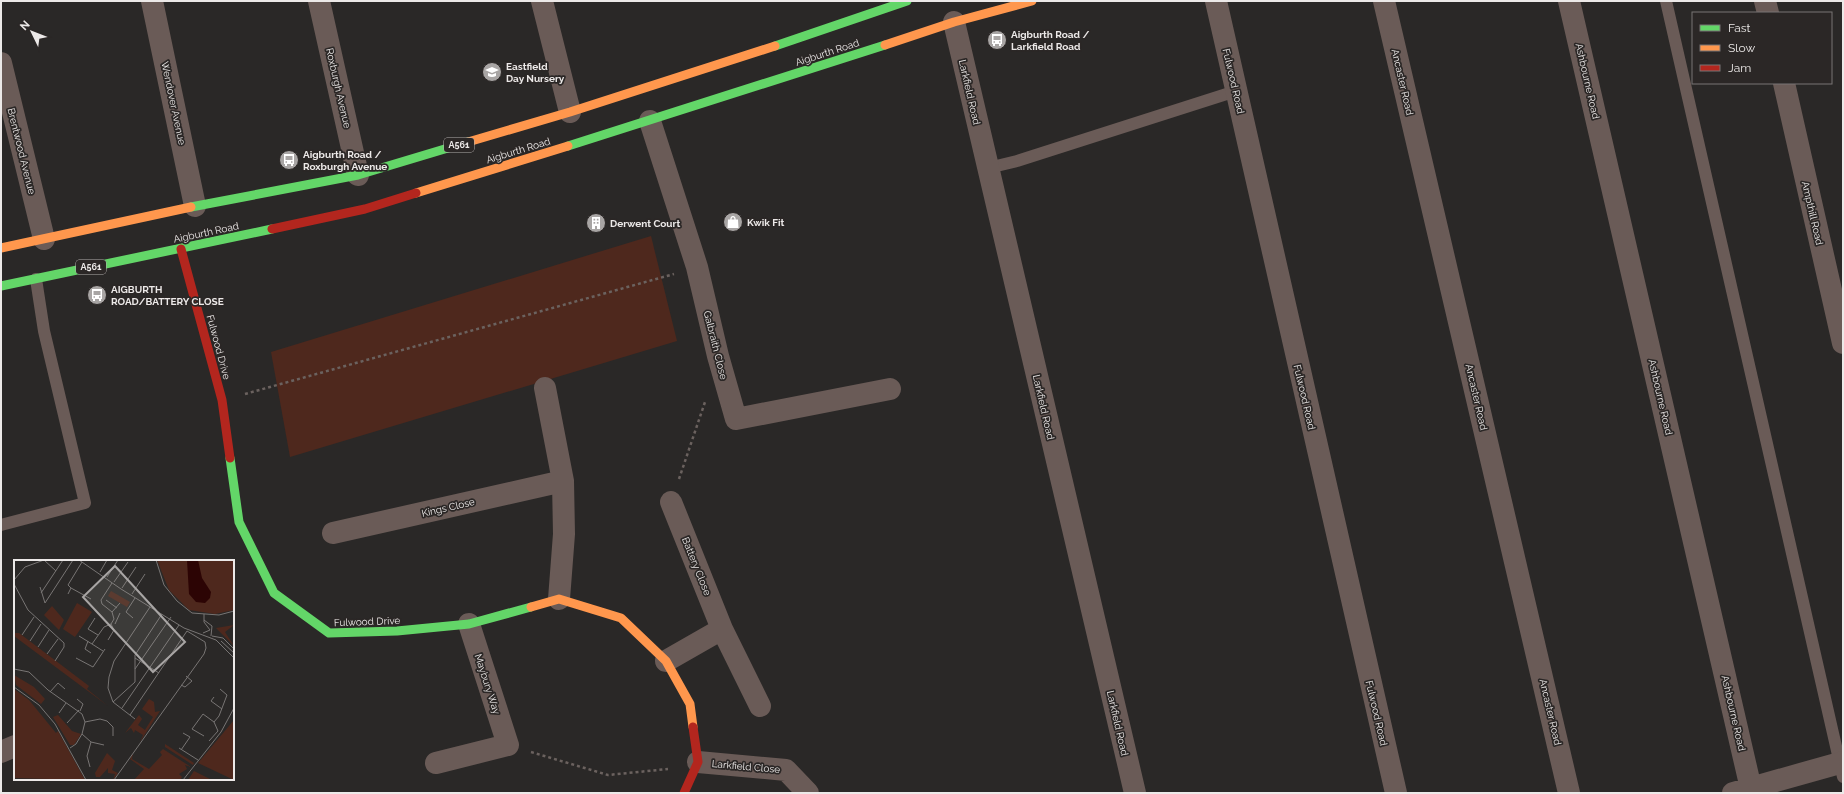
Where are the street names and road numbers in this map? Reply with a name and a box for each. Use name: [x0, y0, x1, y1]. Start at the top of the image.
street label: Aigburth Road: [794, 37, 860, 68]
street label: Ashbourne Road: [1573, 42, 1602, 120]
street label: Roxburgh Avenue: [324, 47, 353, 129]
street label: Fulwood Road: [1221, 47, 1246, 115]
street label: Ancaster Road: [1390, 48, 1415, 116]
street label: Larkfield Road: [957, 58, 982, 126]
street label: Wendover Avenue: [159, 60, 188, 146]
street label: Brentwood Avenue: [5, 107, 38, 195]
street label: Aigburth Road: [485, 136, 552, 165]
road number: A561: [444, 138, 474, 152]
street label: Ampthill Road: [1800, 180, 1825, 246]
street label: Aigburth Road: [172, 220, 240, 245]
road number: A561: [76, 260, 106, 274]
street label: Galbraith Close: [702, 310, 729, 381]
street label: Fulwood Drive: [205, 314, 232, 381]
street label: Ashbourne Road: [1646, 358, 1675, 436]
street label: Fulwood Road: [1292, 363, 1317, 431]
street label: Ancaster Road: [1464, 363, 1489, 431]
street label: Larkfield Road: [1031, 373, 1056, 441]
street label: Kings Close: [420, 496, 476, 519]
street label: Battery Close: [680, 535, 713, 597]
street label: Fulwood Drive: [334, 615, 401, 628]
street label: Maybury Way: [473, 652, 503, 716]
street label: Ashbourne Road: [1719, 674, 1748, 752]
street label: Ancaster Road: [1538, 678, 1563, 746]
street label: Fulwood Road: [1364, 679, 1389, 747]
street label: Larkfield Road: [1105, 689, 1130, 757]
street label: Larkfield Close: [711, 758, 781, 775]

